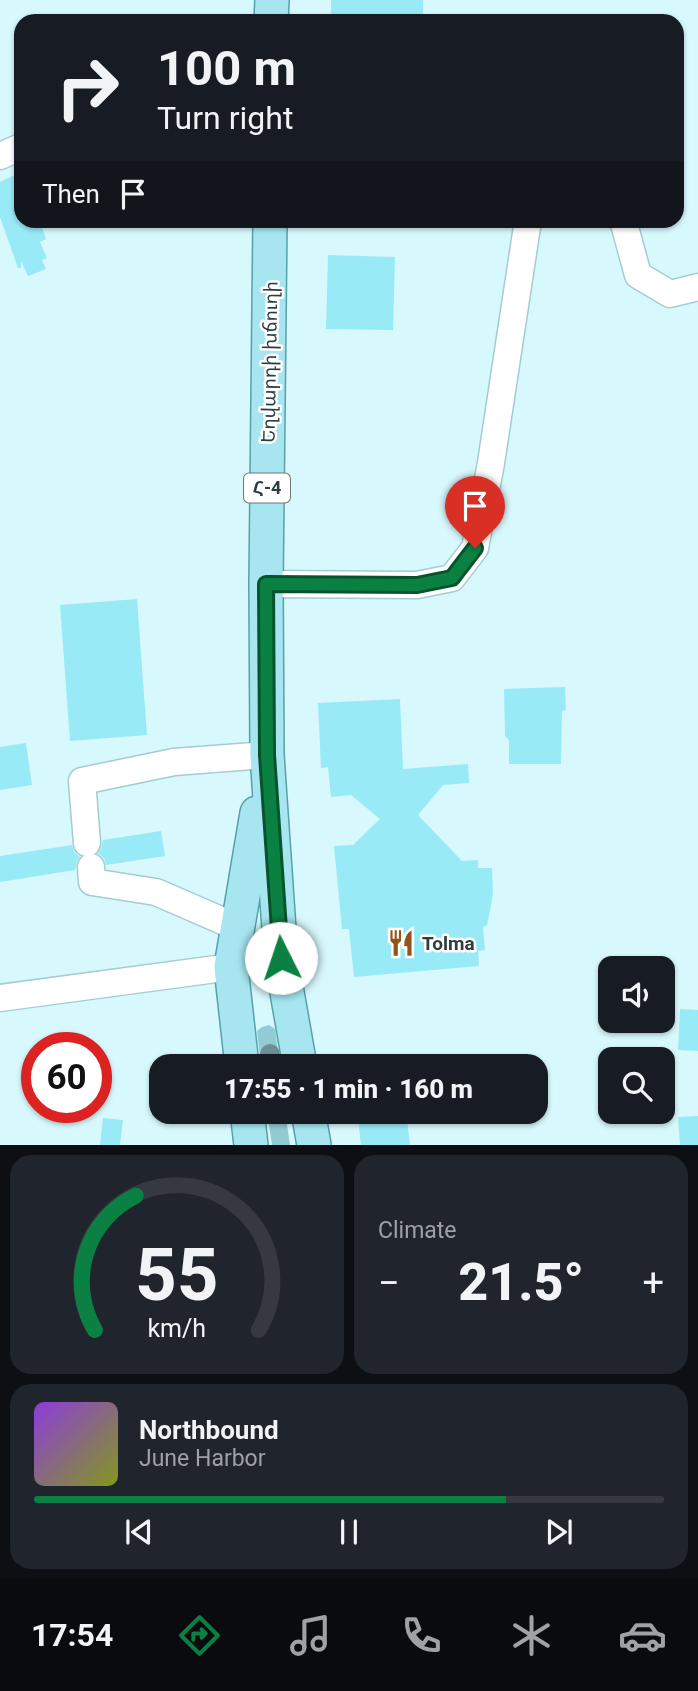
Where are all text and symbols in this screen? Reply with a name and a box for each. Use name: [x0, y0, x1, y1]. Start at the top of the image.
text: 100 m: [157, 40, 296, 97]
icon: right: [42, 42, 133, 133]
text: Turn right: [157, 99, 293, 137]
icon: arrive: [114, 175, 152, 213]
text: Then: [42, 179, 100, 209]
street label: Եղվարդի խճուղի: [257, 281, 282, 443]
road number: Հ-4: [244, 474, 290, 502]
pin: [445, 476, 505, 548]
icon: arrive: [456, 487, 494, 525]
position arrow: [244, 921, 318, 995]
restaurant icon: Tolma: [386, 928, 416, 958]
place label: Tolma: [422, 932, 475, 955]
map controls: [598, 956, 675, 1124]
button: sound: [598, 956, 675, 1033]
speed limit sign: 60: [21, 1032, 112, 1123]
button: search: [598, 1047, 675, 1124]
text: 17:55 · 1 min · 160 m: [224, 1074, 473, 1104]
text: Climate: [378, 1217, 457, 1244]
text: 55: [135, 1233, 219, 1319]
text: 21.5°: [458, 1252, 584, 1313]
text: −: [378, 1261, 400, 1305]
text: +: [642, 1261, 664, 1305]
text: km/h: [148, 1314, 206, 1343]
text: Northbound: [139, 1415, 279, 1445]
text: June Harbor: [139, 1445, 266, 1472]
icon: previous: [120, 1513, 158, 1551]
icon: pause: [330, 1513, 368, 1551]
icon: next: [540, 1513, 578, 1551]
icon: directions: [175, 1611, 224, 1660]
icon: music: [286, 1611, 335, 1660]
icon: phone: [397, 1611, 446, 1660]
icon: climate: [507, 1611, 556, 1660]
icon: car: [618, 1611, 667, 1660]
text: 17:54: [31, 1616, 113, 1654]

